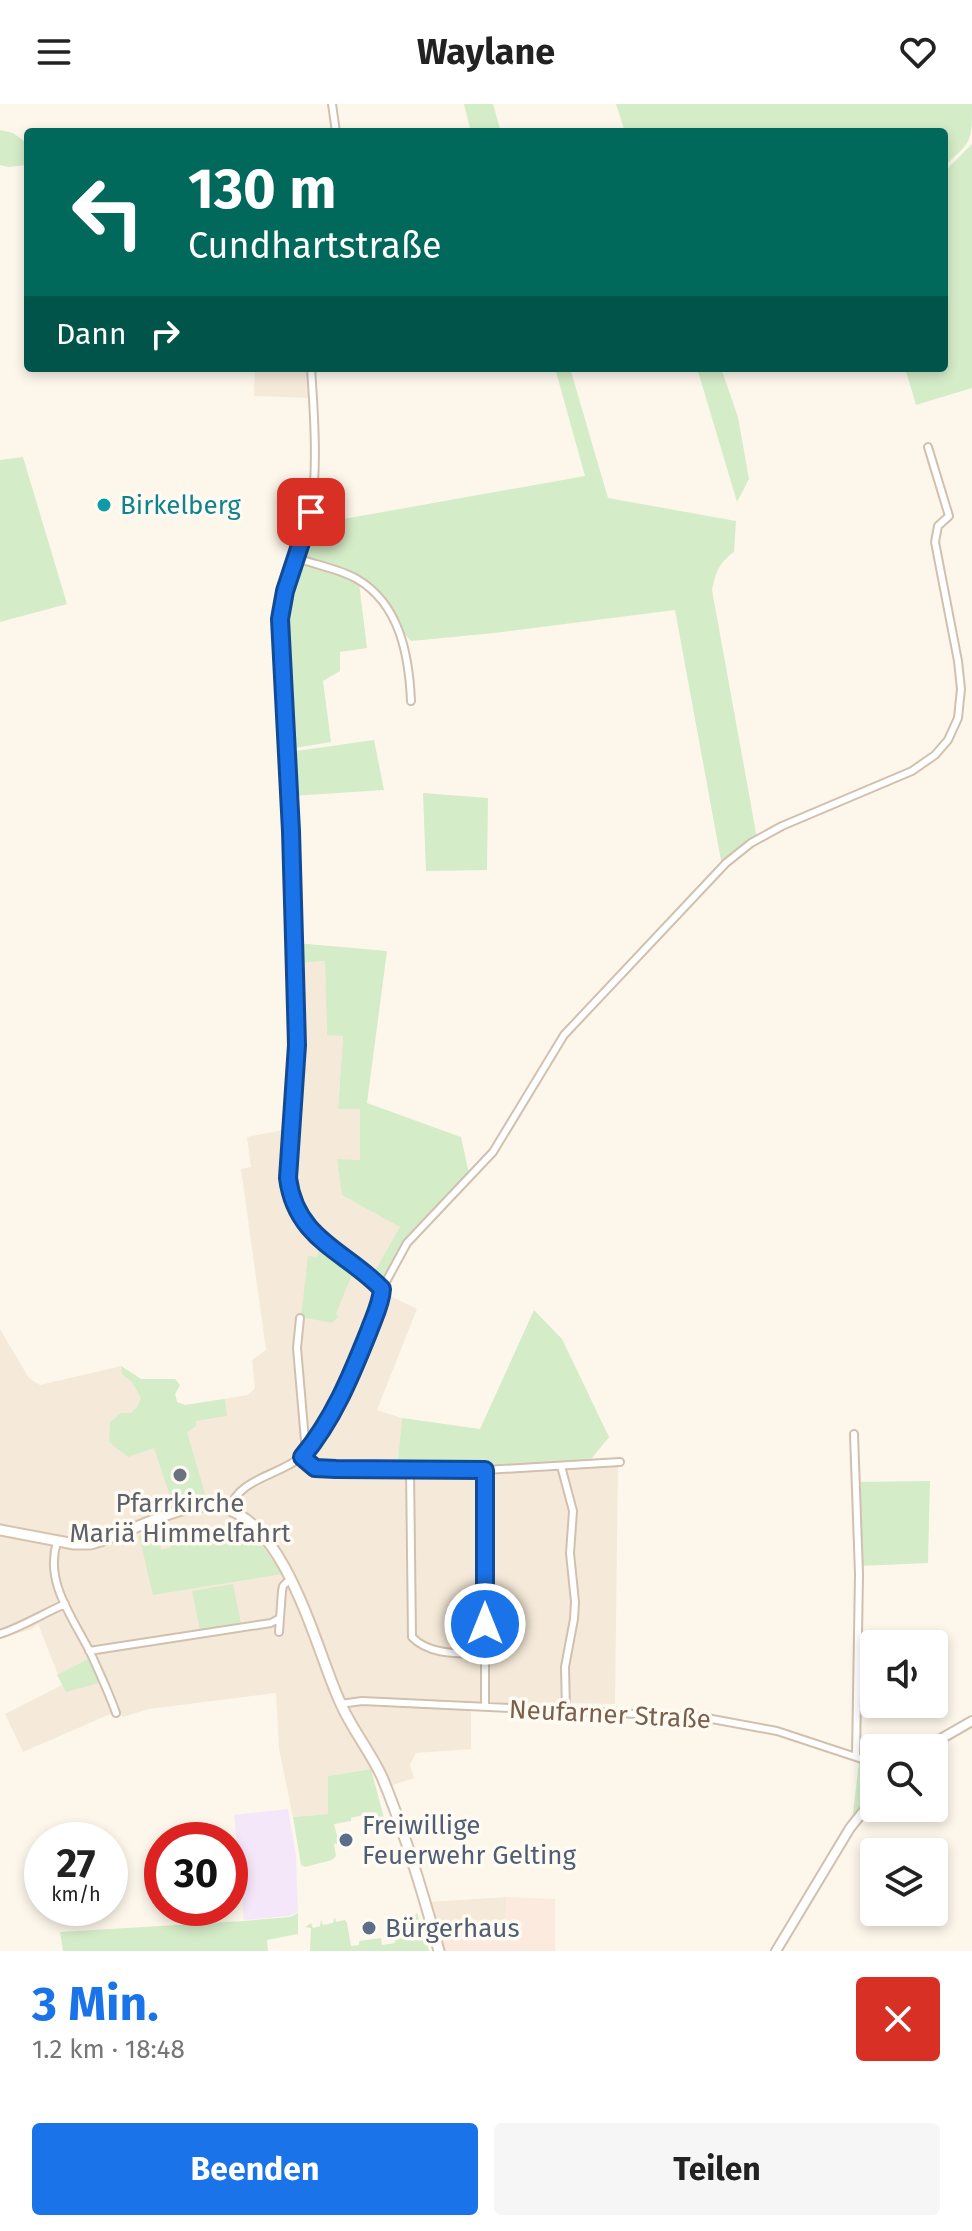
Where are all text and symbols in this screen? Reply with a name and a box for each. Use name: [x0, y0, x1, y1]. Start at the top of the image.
icon: menu: [32, 30, 76, 74]
text: Waylane: [417, 30, 555, 74]
icon: heart: [896, 30, 940, 74]
text: 130 m: [188, 156, 336, 223]
icon: left: [56, 160, 160, 264]
text: Cundhartstraße: [188, 224, 442, 268]
icon: right: [143, 312, 187, 356]
text: Dann: [56, 316, 127, 352]
pin: [277, 478, 345, 546]
place label: Birkelberg: [120, 490, 241, 521]
icon: arrive: [289, 490, 333, 534]
marker: Birkelberg: [95, 496, 113, 514]
marker: Pfarrkirche Mariä Himmelfahrt: [171, 1466, 189, 1484]
place label: Pfarrkirche Mariä Himmelfahrt: [69, 1488, 291, 1549]
position arrow: [443, 1582, 527, 1666]
map controls: [860, 1630, 948, 1926]
button: sound: [860, 1630, 948, 1718]
street label: Neufarner Straße: [508, 1694, 712, 1735]
button: search: [860, 1734, 948, 1822]
place label: Freiwillige Feuerwehr Gelting: [362, 1810, 576, 1871]
speed limit sign: 30: [144, 1822, 248, 1926]
marker: Freiwillige Feuerwehr Gelting: [337, 1831, 355, 1849]
button: layers: [860, 1838, 948, 1926]
text: 27: [57, 1840, 96, 1888]
text: km/h: [51, 1882, 101, 1906]
place label: Bürgerhaus: [385, 1913, 520, 1944]
marker: Bürgerhaus: [360, 1919, 378, 1937]
text: 3 Min.: [32, 1975, 159, 2033]
button: close: [856, 1977, 940, 2061]
text: 1.2 km · 18:48: [32, 2034, 185, 2065]
button: Beenden: [32, 2123, 478, 2215]
button: Teilen: [494, 2123, 940, 2215]

